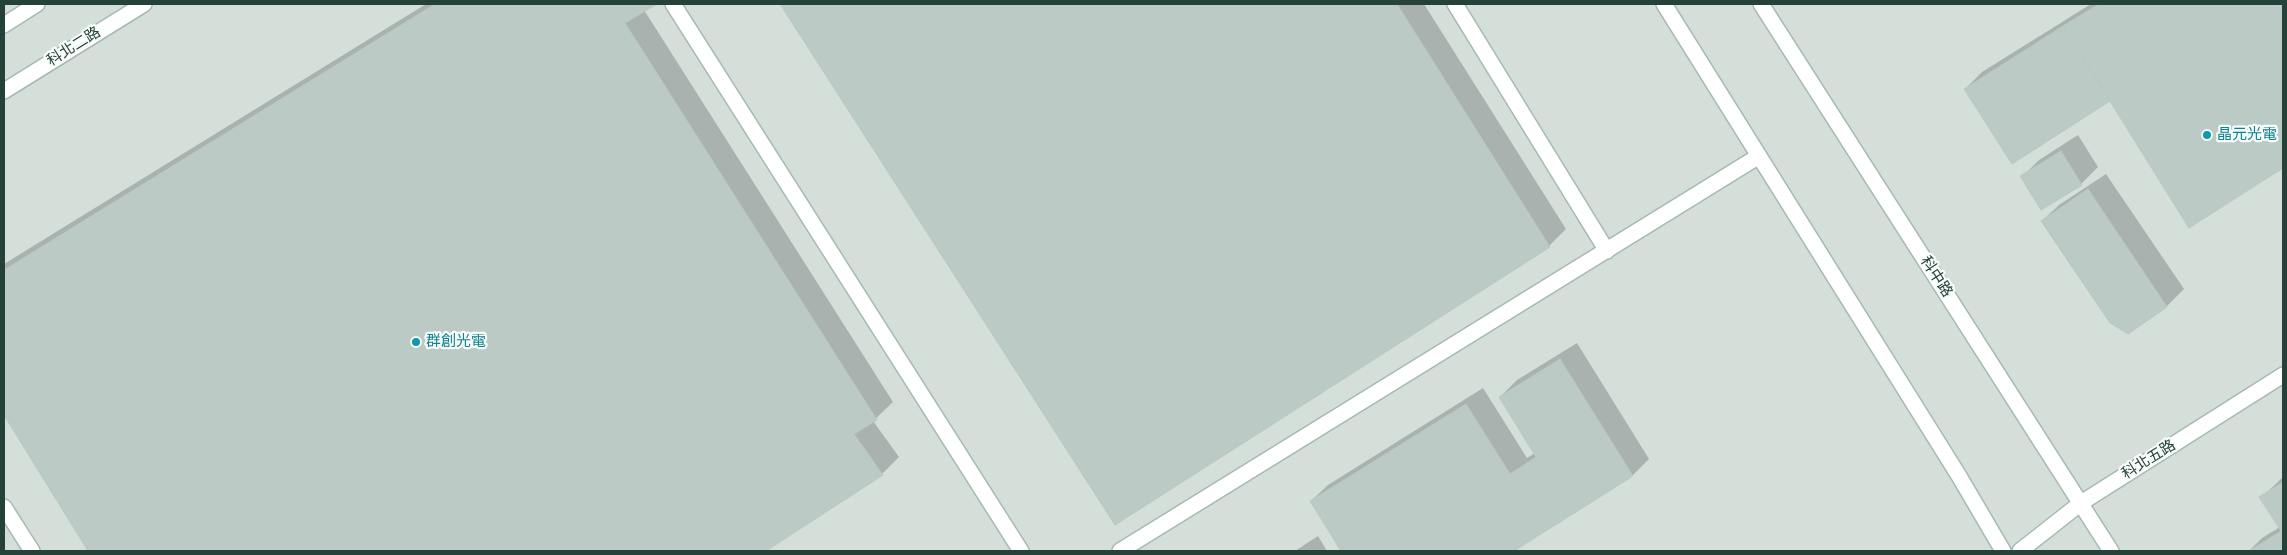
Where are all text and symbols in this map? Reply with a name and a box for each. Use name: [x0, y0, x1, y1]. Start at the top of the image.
street label: 科北二路: [44, 23, 104, 71]
place label: 晶元光電: [2217, 126, 2277, 144]
marker: 晶元光電: [2201, 129, 2213, 141]
street label: 科中路: [1916, 253, 1956, 301]
place label: 群創光電: [426, 333, 486, 351]
marker: 群創光電: [410, 336, 422, 348]
street label: 科北五路: [2119, 436, 2179, 484]

